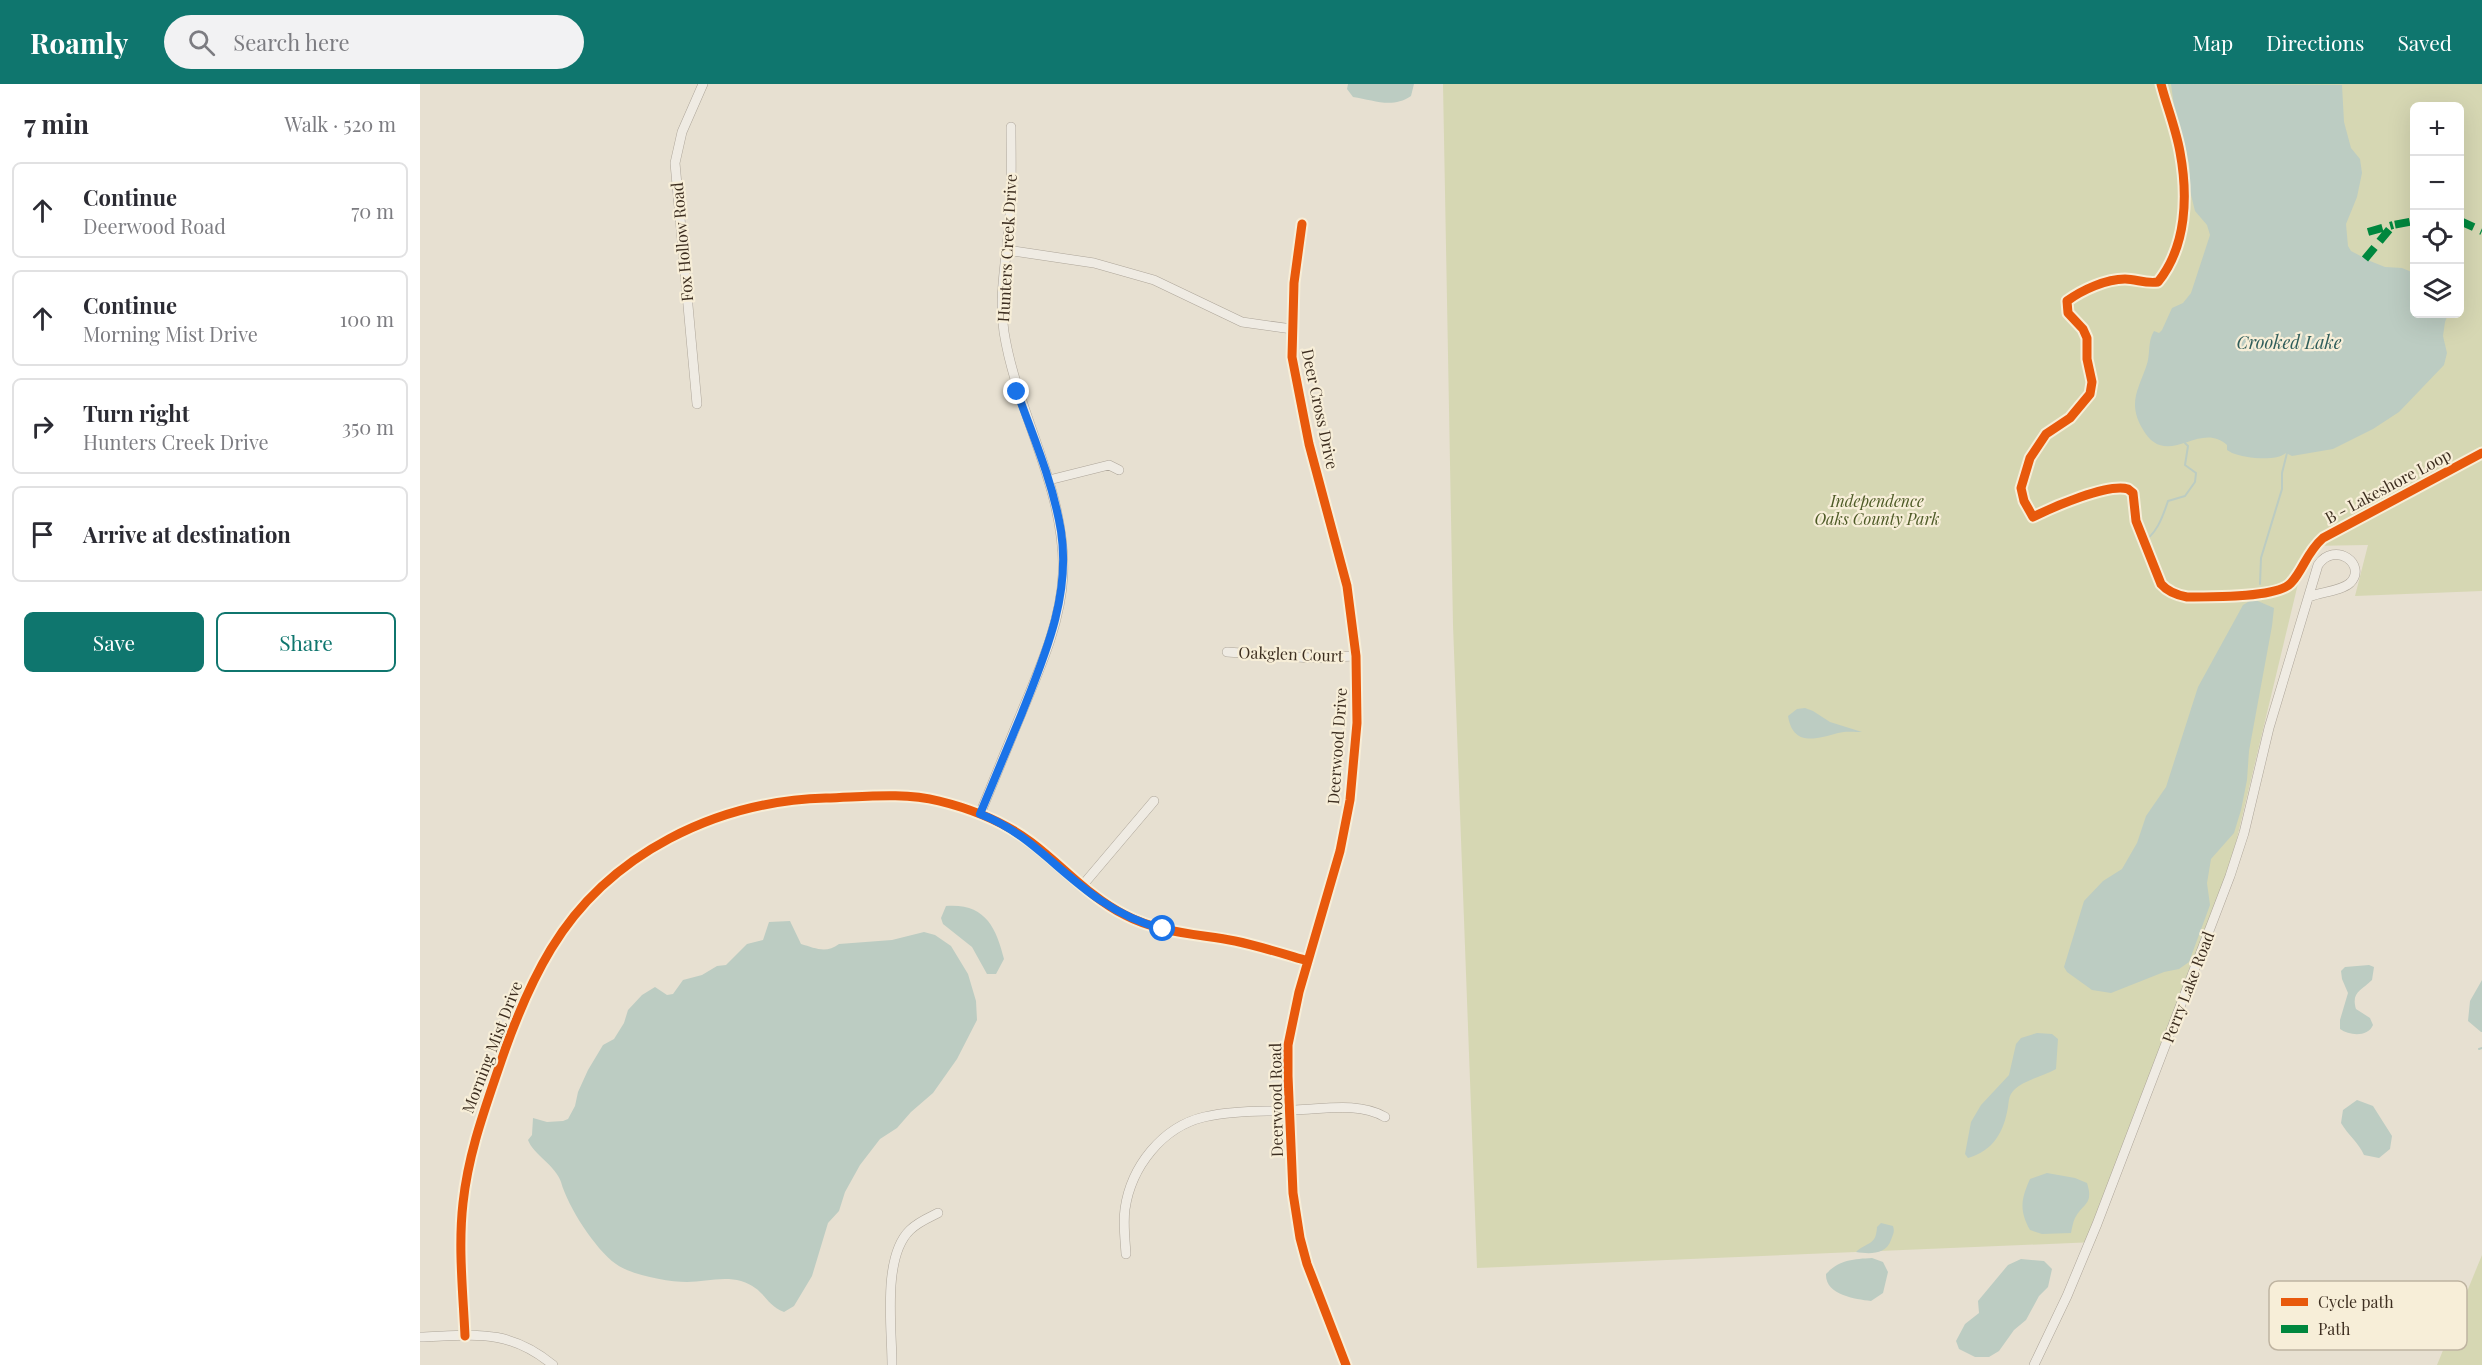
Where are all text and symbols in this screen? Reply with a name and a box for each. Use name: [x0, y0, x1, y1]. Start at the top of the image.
search box: [164, 15, 584, 69]
text: Roamly: [30, 24, 128, 61]
icon: search: [185, 26, 218, 59]
text: Search here: [233, 27, 350, 57]
text: Map: [2192, 28, 2233, 56]
text: Directions: [2266, 28, 2364, 56]
text: Saved: [2397, 28, 2452, 56]
map controls: [2410, 102, 2464, 318]
button: +: [2410, 102, 2464, 156]
text: 7 min: [24, 106, 89, 141]
text: Walk · 520 m: [285, 110, 396, 137]
button: −: [2410, 156, 2464, 210]
street label: Hunters Creek Drive: [992, 173, 1021, 323]
text: Continue: [83, 182, 177, 212]
street label: Fox Hollow Road: [666, 182, 697, 303]
icon: ahead: [26, 194, 59, 227]
text: 70 m: [351, 197, 394, 224]
button: locate: [2410, 210, 2464, 264]
text: Deerwood Road: [83, 212, 226, 239]
button: layers: [2410, 264, 2464, 318]
text: Continue: [83, 290, 177, 320]
icon: ahead: [26, 302, 59, 335]
text: 100 m: [340, 305, 394, 332]
text: Morning Mist Drive: [83, 320, 258, 347]
water label: Crooked Lake: [2236, 330, 2342, 354]
street label: Deer Cross Drive: [1297, 347, 1343, 471]
route end: [1003, 378, 1029, 404]
text: Turn right: [83, 398, 189, 428]
icon: right: [26, 410, 59, 443]
text: 350 m: [342, 413, 394, 440]
text: Hunters Creek Drive: [83, 428, 269, 455]
street label: B - Lakeshore Loop: [2321, 443, 2455, 528]
park label: Independence Oaks County Park: [1814, 490, 1940, 529]
icon: arrive: [26, 518, 59, 551]
text: Arrive at destination: [83, 519, 291, 549]
button: Save: [24, 612, 204, 672]
button: Share: [216, 612, 396, 672]
street label: Oakglen Court: [1238, 641, 1344, 666]
street label: Deerwood Drive: [1322, 687, 1351, 805]
route start: [1149, 915, 1175, 941]
street label: Perry Lake Road: [2157, 928, 2218, 1045]
street label: Morning Mist Drive: [457, 978, 526, 1116]
street label: Deerwood Road: [1264, 1043, 1287, 1157]
legend: [2269, 1281, 2467, 1350]
text: Cycle path: [2318, 1291, 2394, 1312]
text: Path: [2318, 1318, 2351, 1339]

